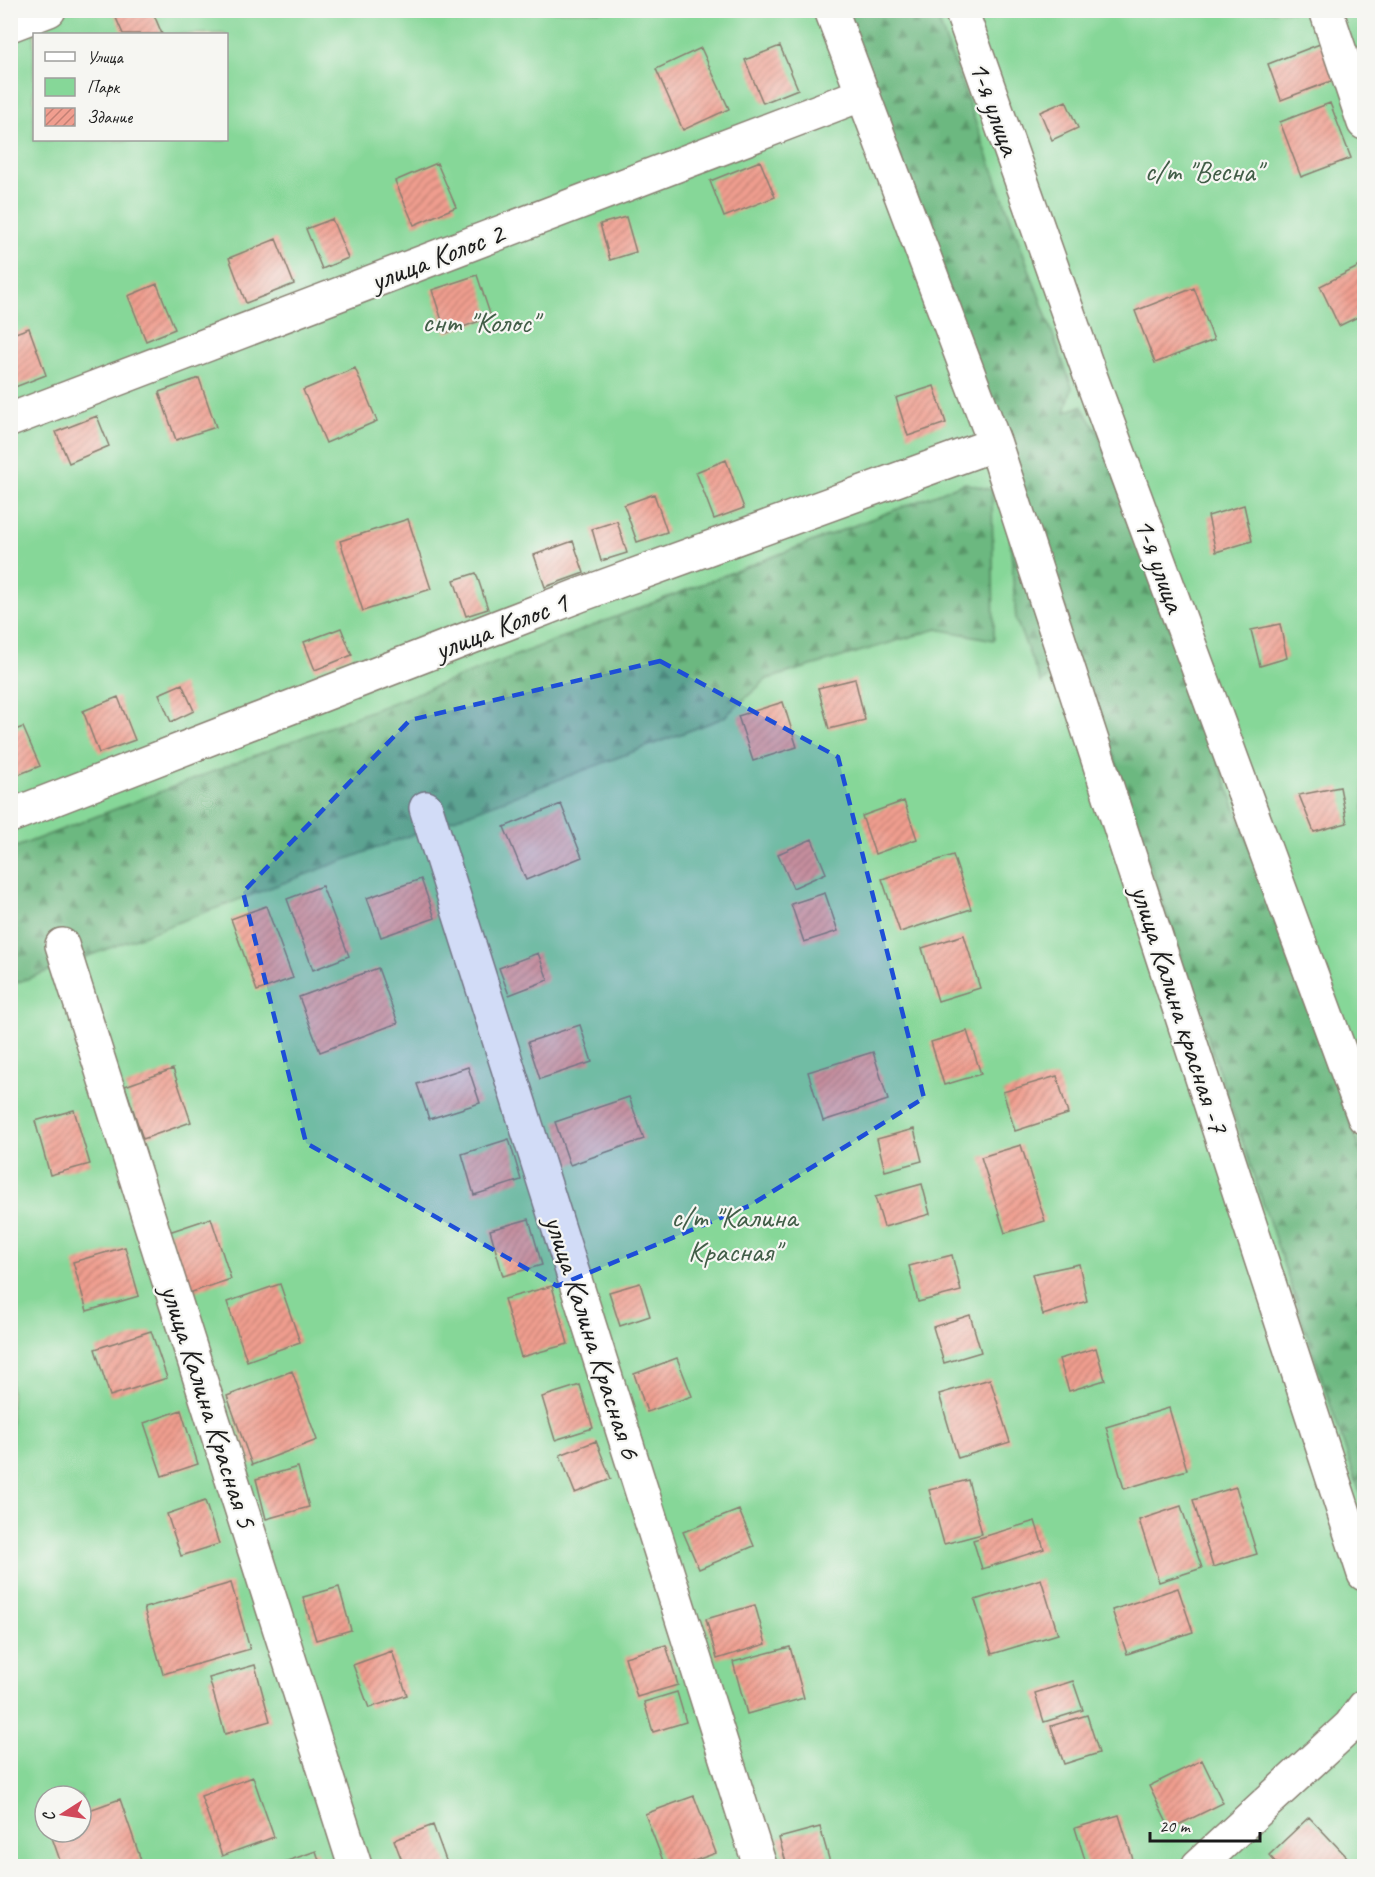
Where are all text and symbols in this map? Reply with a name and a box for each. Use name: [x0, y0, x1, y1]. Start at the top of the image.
legend: [33, 33, 228, 141]
text: Улица: [87, 46, 124, 68]
street label: 1-я улица: [960, 56, 1030, 162]
text: Парк: [87, 76, 121, 98]
text: Здание: [87, 106, 133, 128]
park label: с/т "Весна": [1144, 152, 1267, 190]
street label: улица Колос 2: [363, 213, 511, 301]
park label: снт "Колос": [422, 303, 544, 341]
street label: 1-я улица: [1125, 513, 1195, 619]
street label: улица Колос 1: [427, 583, 575, 670]
street label: улица Калина красная -7: [1121, 878, 1238, 1139]
park label: с/т "Калина Красная": [671, 1198, 800, 1270]
street label: улица Калина Красная 6: [535, 1209, 651, 1465]
street label: улица Калина Красная 5: [151, 1278, 267, 1534]
north arrow: [33, 1784, 93, 1844]
scale bar: [1150, 1805, 1260, 1843]
text: С: [38, 1809, 60, 1823]
text: 20 m: [1159, 1815, 1192, 1837]

